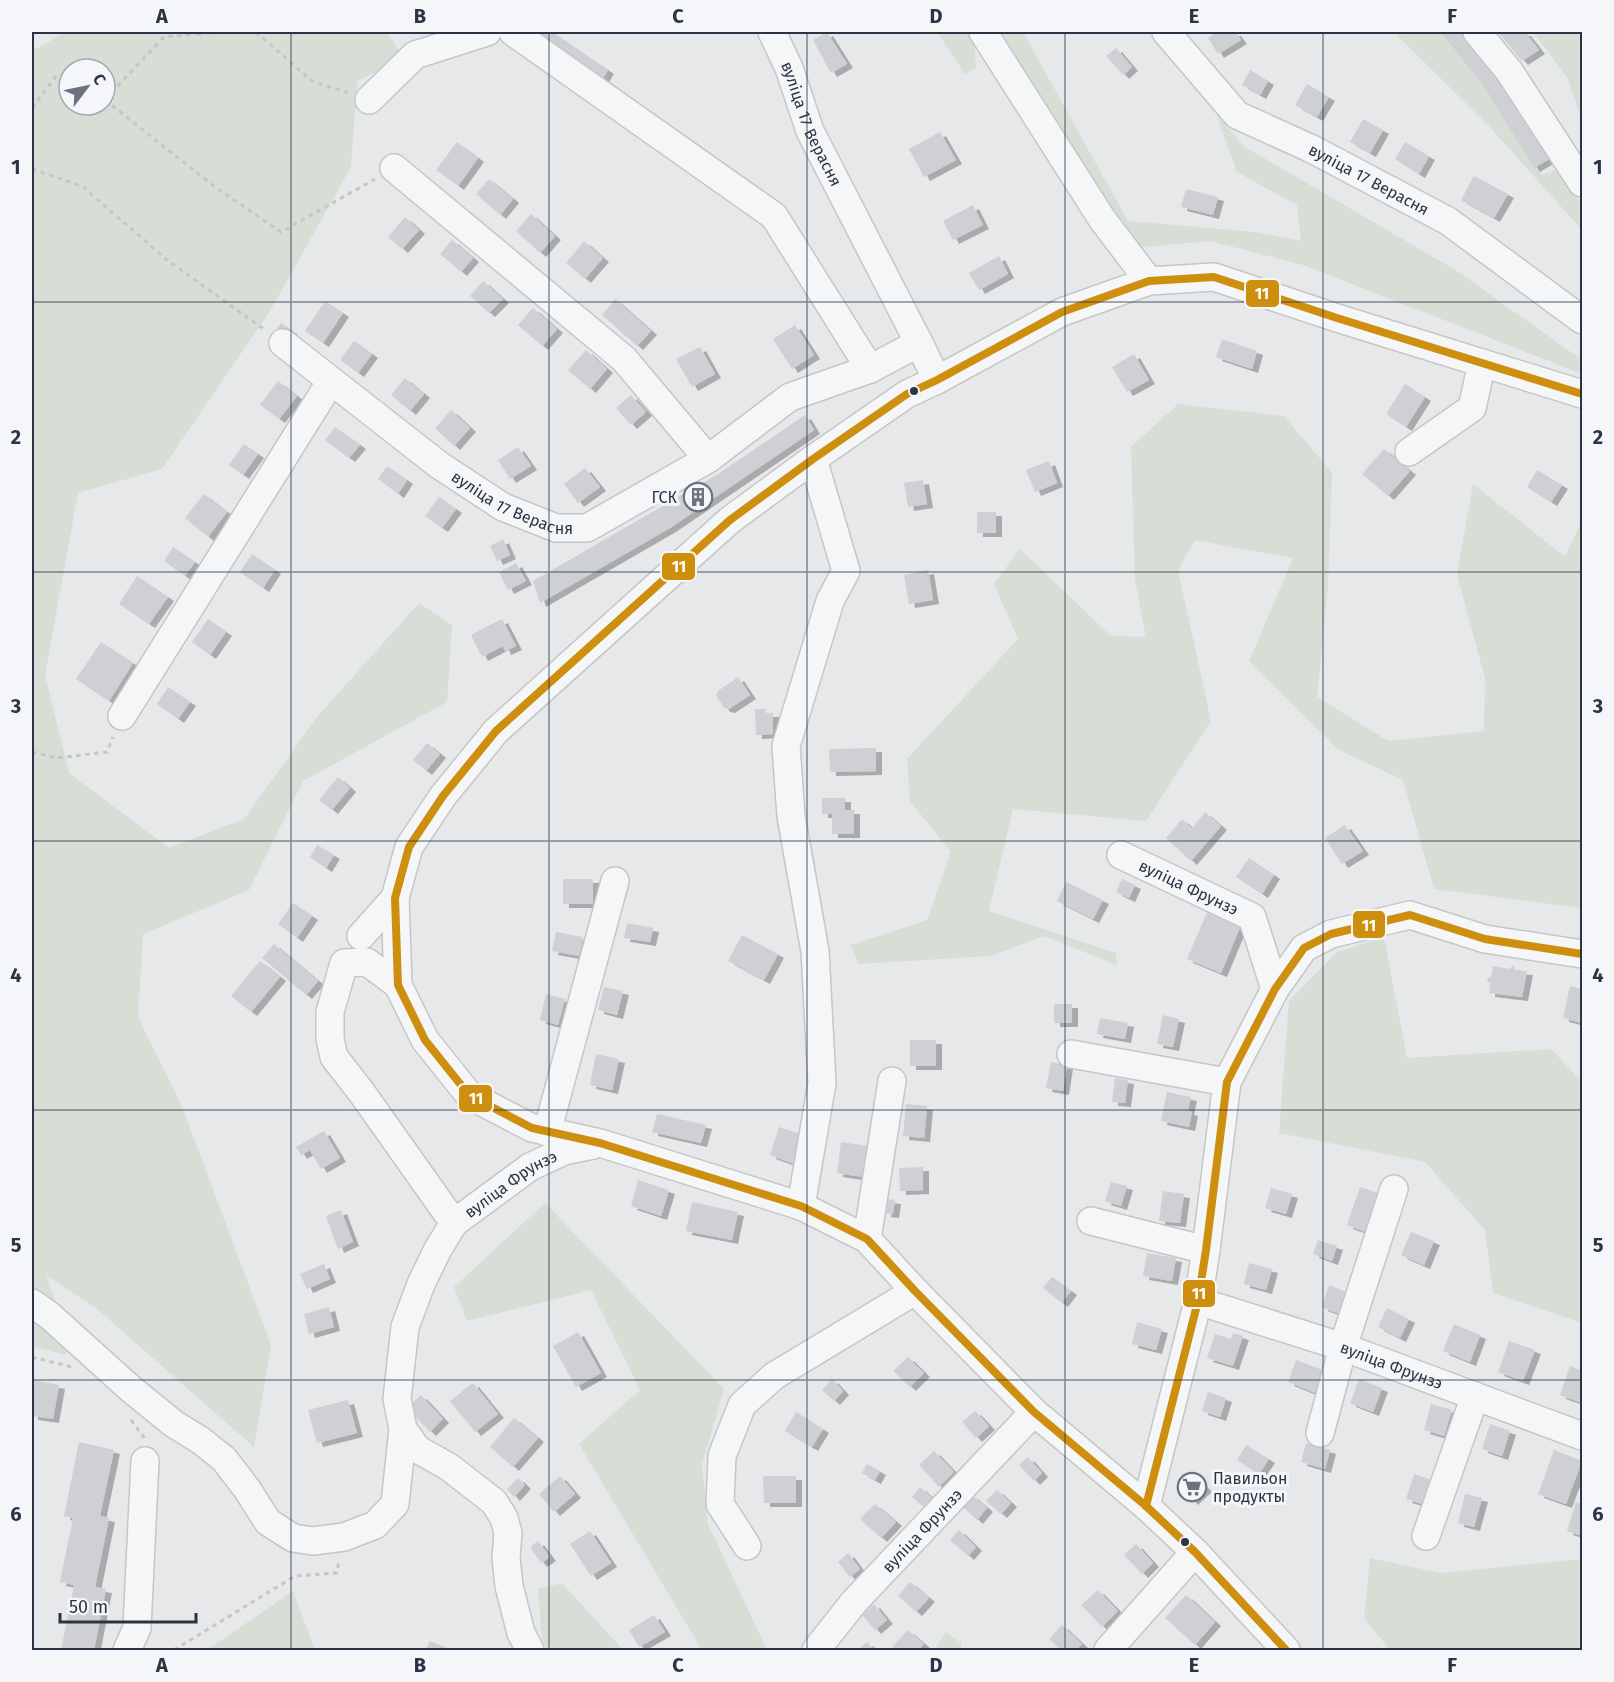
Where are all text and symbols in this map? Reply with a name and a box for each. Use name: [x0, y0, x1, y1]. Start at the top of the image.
text: A: [155, 4, 169, 28]
text: B: [414, 4, 426, 28]
text: C: [672, 4, 684, 28]
text: D: [929, 4, 943, 28]
text: E: [1189, 4, 1199, 28]
text: F: [1447, 4, 1457, 28]
north arrow: [57, 57, 117, 117]
street label: вуліца 17 Верасня: [777, 58, 846, 189]
text: С: [89, 70, 110, 89]
street label: вуліца 17 Верасня: [1305, 140, 1432, 219]
text: 1: [11, 155, 21, 179]
text: 1: [1593, 155, 1603, 179]
line badge: 11: [1245, 279, 1280, 308]
text: 11: [1255, 284, 1269, 303]
unlabelled marker: [908, 385, 920, 397]
text: 2: [11, 425, 21, 449]
text: 2: [1593, 425, 1603, 449]
street label: вуліца 17 Верасня: [448, 467, 573, 538]
building icon: ГСК: [682, 481, 714, 513]
place label: ГСК: [651, 488, 678, 507]
line badge: 11: [661, 552, 696, 581]
text: 11: [672, 557, 686, 576]
text: 3: [10, 694, 21, 718]
text: 3: [1592, 694, 1603, 718]
street label: вуліца Фрунзэ: [1136, 856, 1241, 919]
line badge: 11: [1352, 910, 1386, 939]
text: 11: [1362, 916, 1376, 935]
text: 4: [10, 963, 22, 987]
text: 4: [1592, 963, 1604, 987]
line badge: 11: [458, 1084, 493, 1113]
text: 11: [469, 1089, 483, 1108]
street label: вуліца Фрунзэ: [461, 1147, 560, 1222]
text: 5: [11, 1233, 22, 1257]
text: 5: [1593, 1233, 1604, 1257]
line badge: 11: [1182, 1279, 1216, 1308]
text: 11: [1192, 1284, 1206, 1303]
street label: вуліца Фрунзэ: [1338, 1338, 1445, 1393]
place label: Павильон продукты: [1213, 1469, 1287, 1506]
supermarket icon: Павильон продукты: [1176, 1471, 1208, 1503]
street label: вуліца Фрунзэ: [878, 1485, 966, 1576]
text: 6: [10, 1502, 22, 1526]
text: 6: [1592, 1502, 1604, 1526]
unlabelled marker: [1179, 1536, 1191, 1548]
scale bar: [60, 1586, 196, 1624]
text: 50 m: [69, 1596, 108, 1618]
text: A: [155, 1653, 169, 1677]
text: B: [414, 1653, 426, 1677]
text: C: [672, 1653, 684, 1677]
text: D: [929, 1653, 943, 1677]
text: E: [1189, 1653, 1199, 1677]
text: F: [1447, 1653, 1457, 1677]

